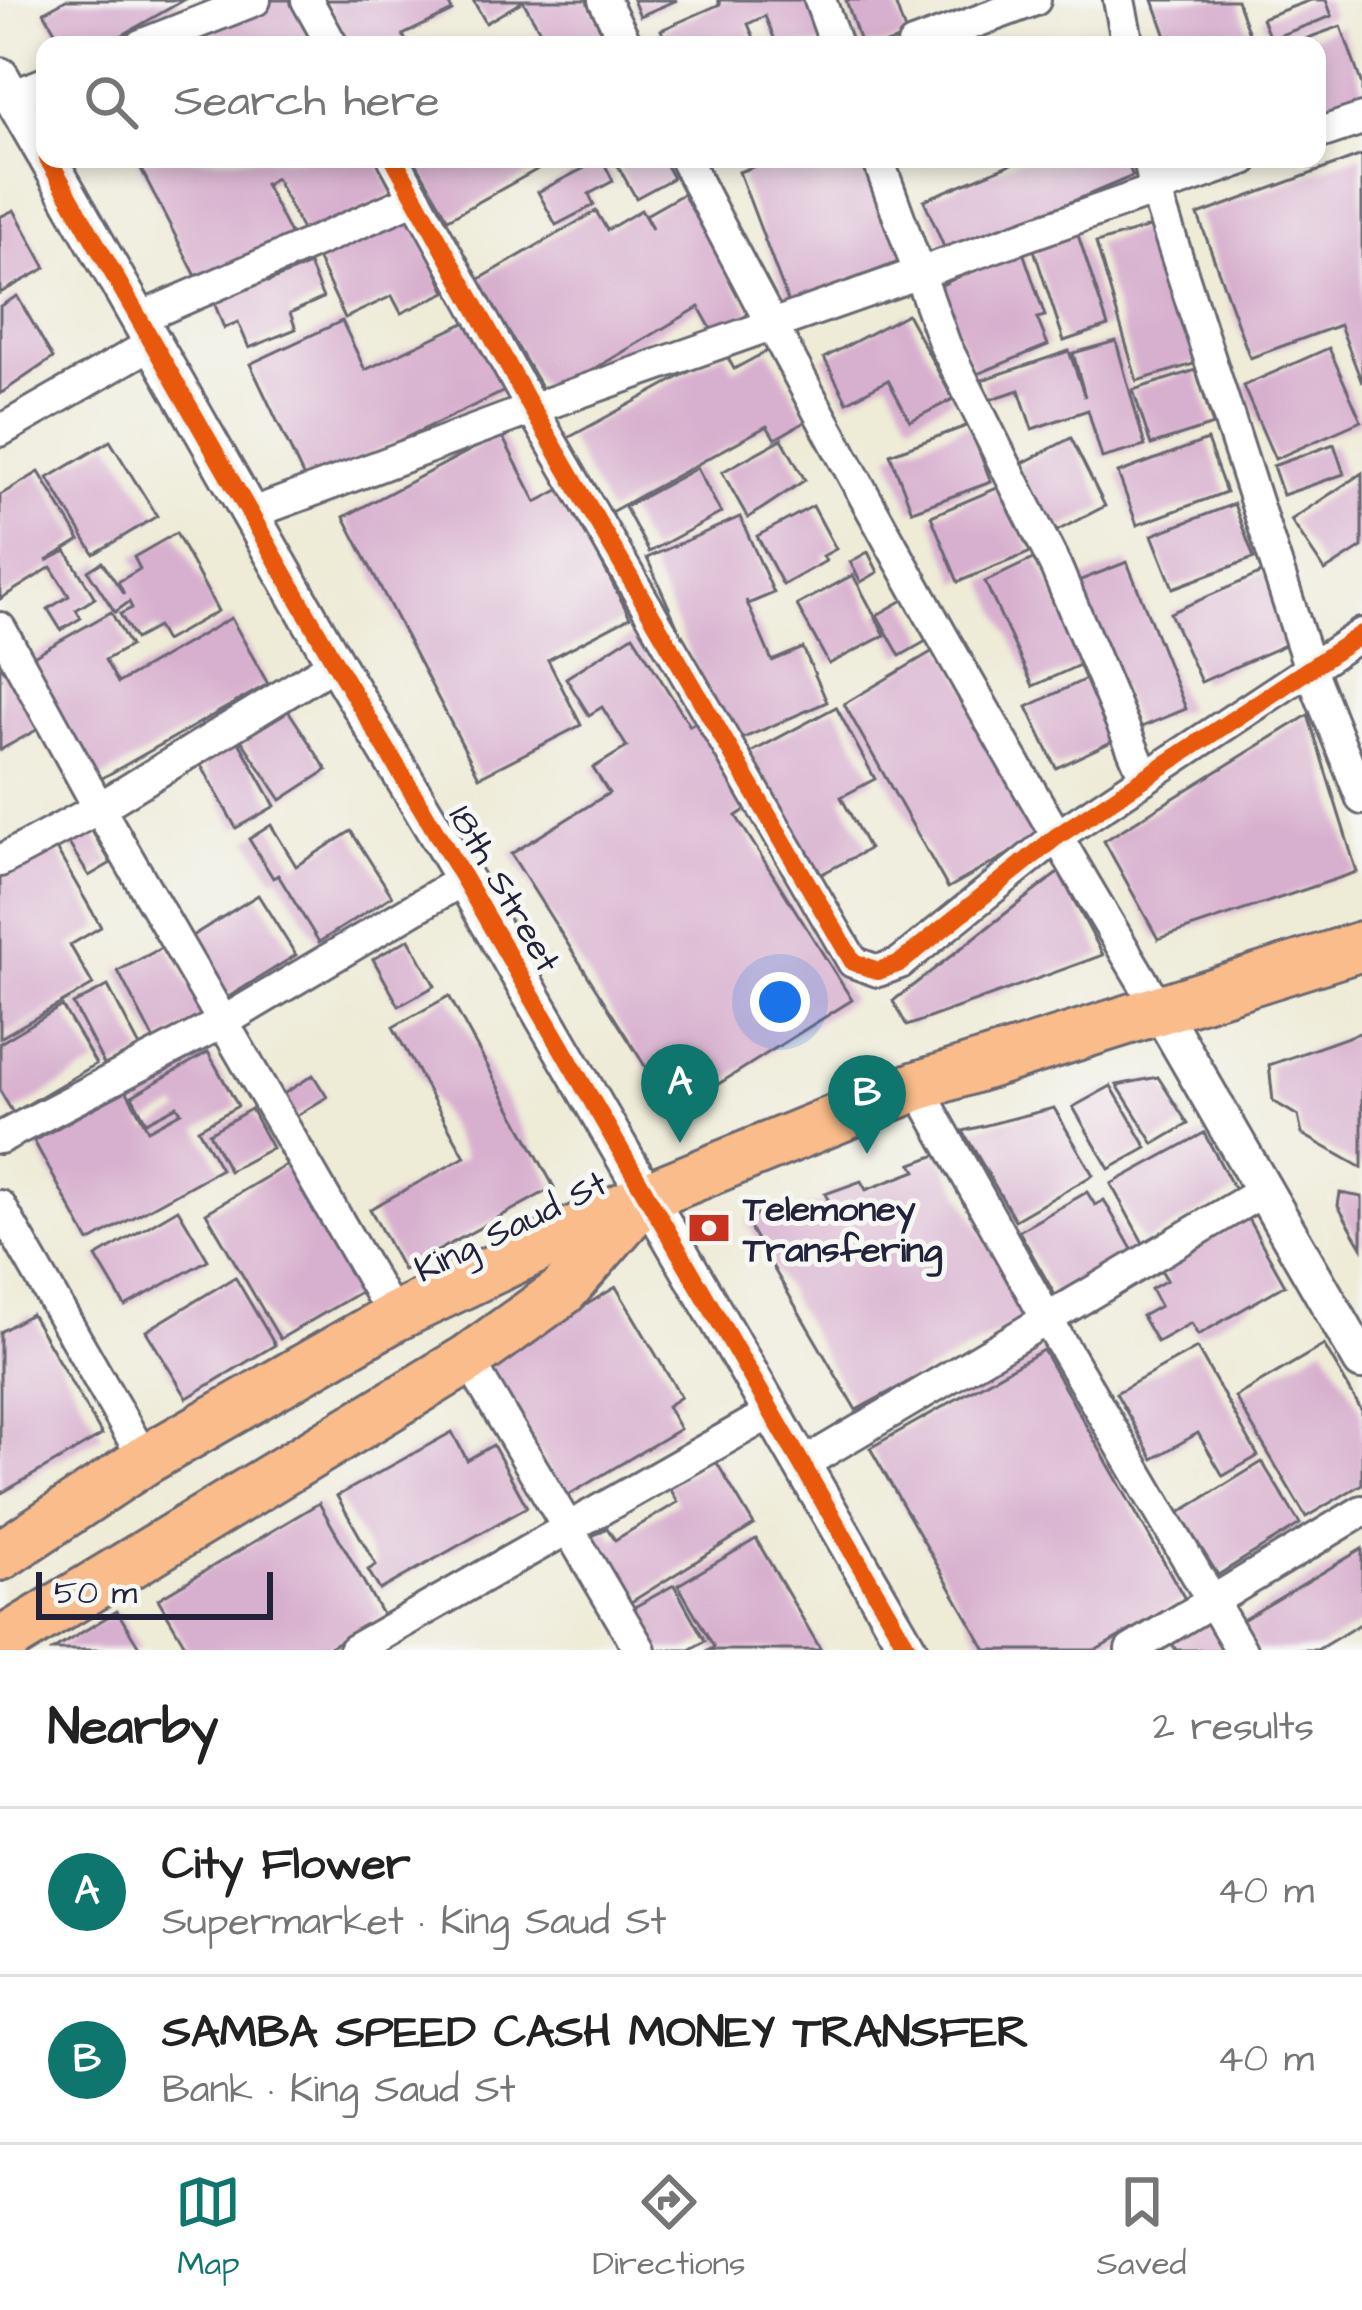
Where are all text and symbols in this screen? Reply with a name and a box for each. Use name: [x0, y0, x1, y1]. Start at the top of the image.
search box: [36, 36, 1326, 168]
icon: search: [78, 69, 144, 135]
text: Search here: [174, 71, 440, 133]
street label: 18th Street: [435, 796, 573, 983]
your location: [750, 972, 810, 1032]
pin: A: [641, 1044, 719, 1143]
pin: B: [828, 1055, 906, 1154]
street label: King Saud St: [406, 1158, 617, 1297]
place label: Telemoney Transfering: [742, 1184, 943, 1277]
bank icon: Telemoney Transfering: [686, 1205, 732, 1251]
scale bar: [36, 1566, 273, 1619]
text: 50 m: [54, 1570, 137, 1616]
text: Nearby: [48, 1693, 218, 1764]
text: 2 results: [1153, 1701, 1314, 1755]
text: City Flower: [162, 1834, 411, 1896]
text: A: [75, 1865, 99, 1919]
text: 40 m: [1217, 1865, 1314, 1919]
text: Supermarket · King Saud St: [162, 1896, 666, 1950]
text: SAMBA SPEED CASH MONEY TRANSFER: [162, 2002, 1029, 2064]
text: B: [73, 2033, 101, 2087]
text: 40 m: [1217, 2033, 1314, 2087]
text: Bank · King Saud St: [162, 2064, 516, 2118]
tab: Map: [175, 2169, 241, 2287]
tab: Directions: [592, 2169, 746, 2287]
tab: Saved: [1097, 2169, 1187, 2287]

